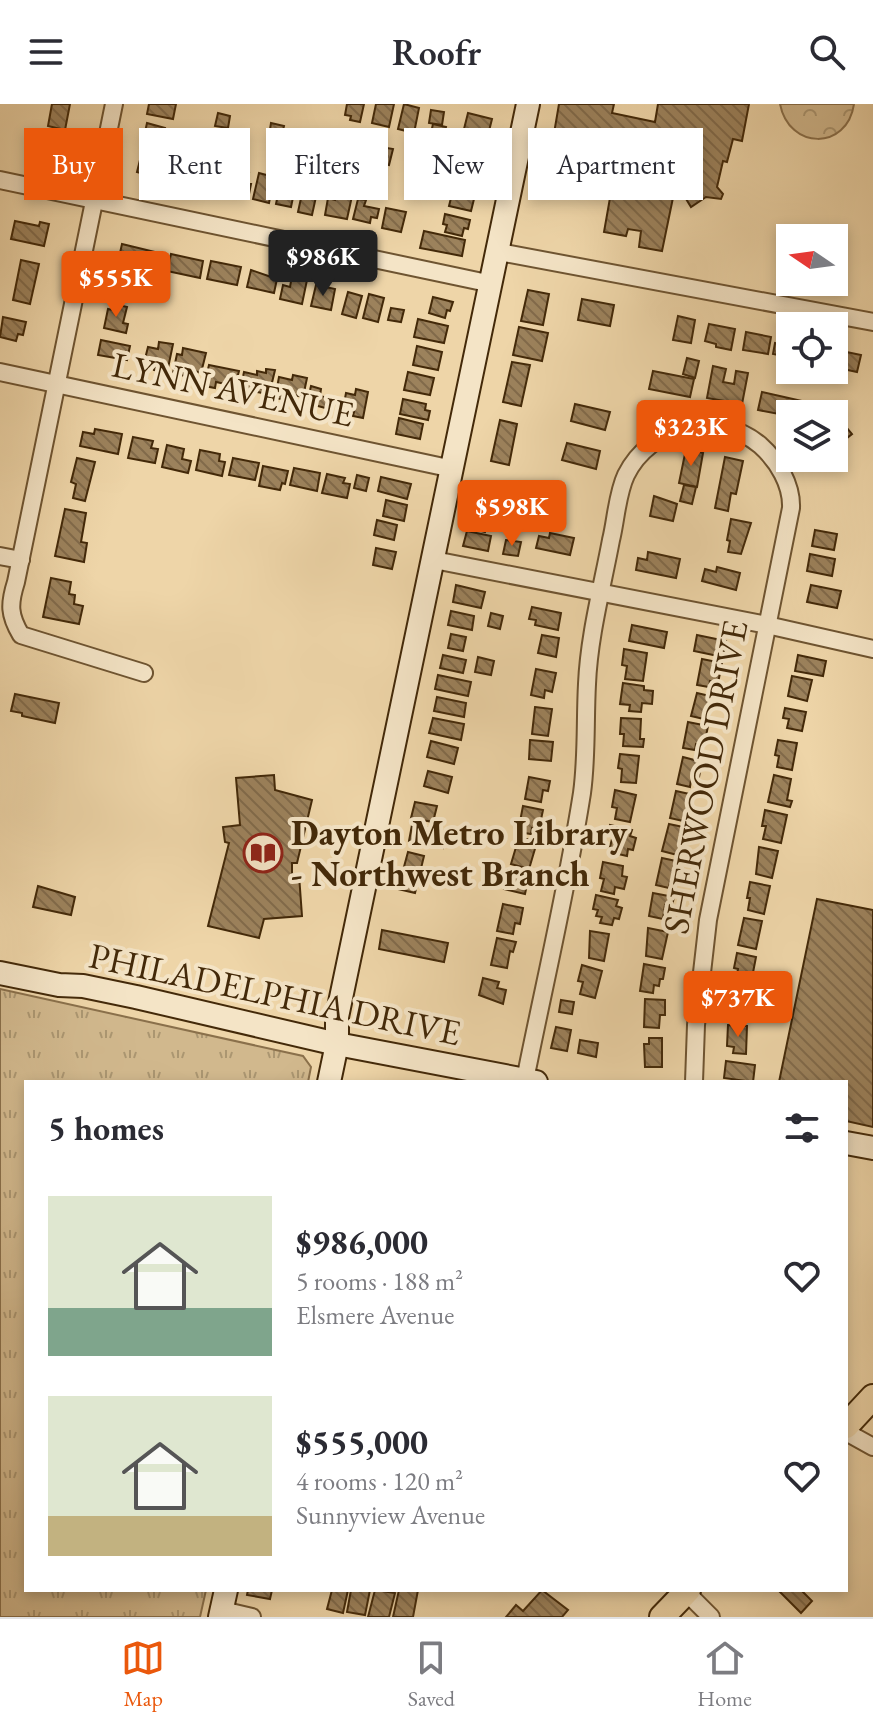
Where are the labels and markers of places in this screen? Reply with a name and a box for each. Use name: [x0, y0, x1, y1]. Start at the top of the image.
pin: $986K: [267, 230, 379, 298]
pin: $555K: [60, 251, 172, 319]
pin: $323K: [635, 400, 747, 468]
pin: $598K: [456, 480, 568, 548]
place label: Dayton Metro Library - Northwest Branch: [291, 809, 628, 897]
library icon: Dayton Metro Library - Northwest Branch: [242, 832, 284, 874]
pin: $737K: [682, 971, 794, 1039]

